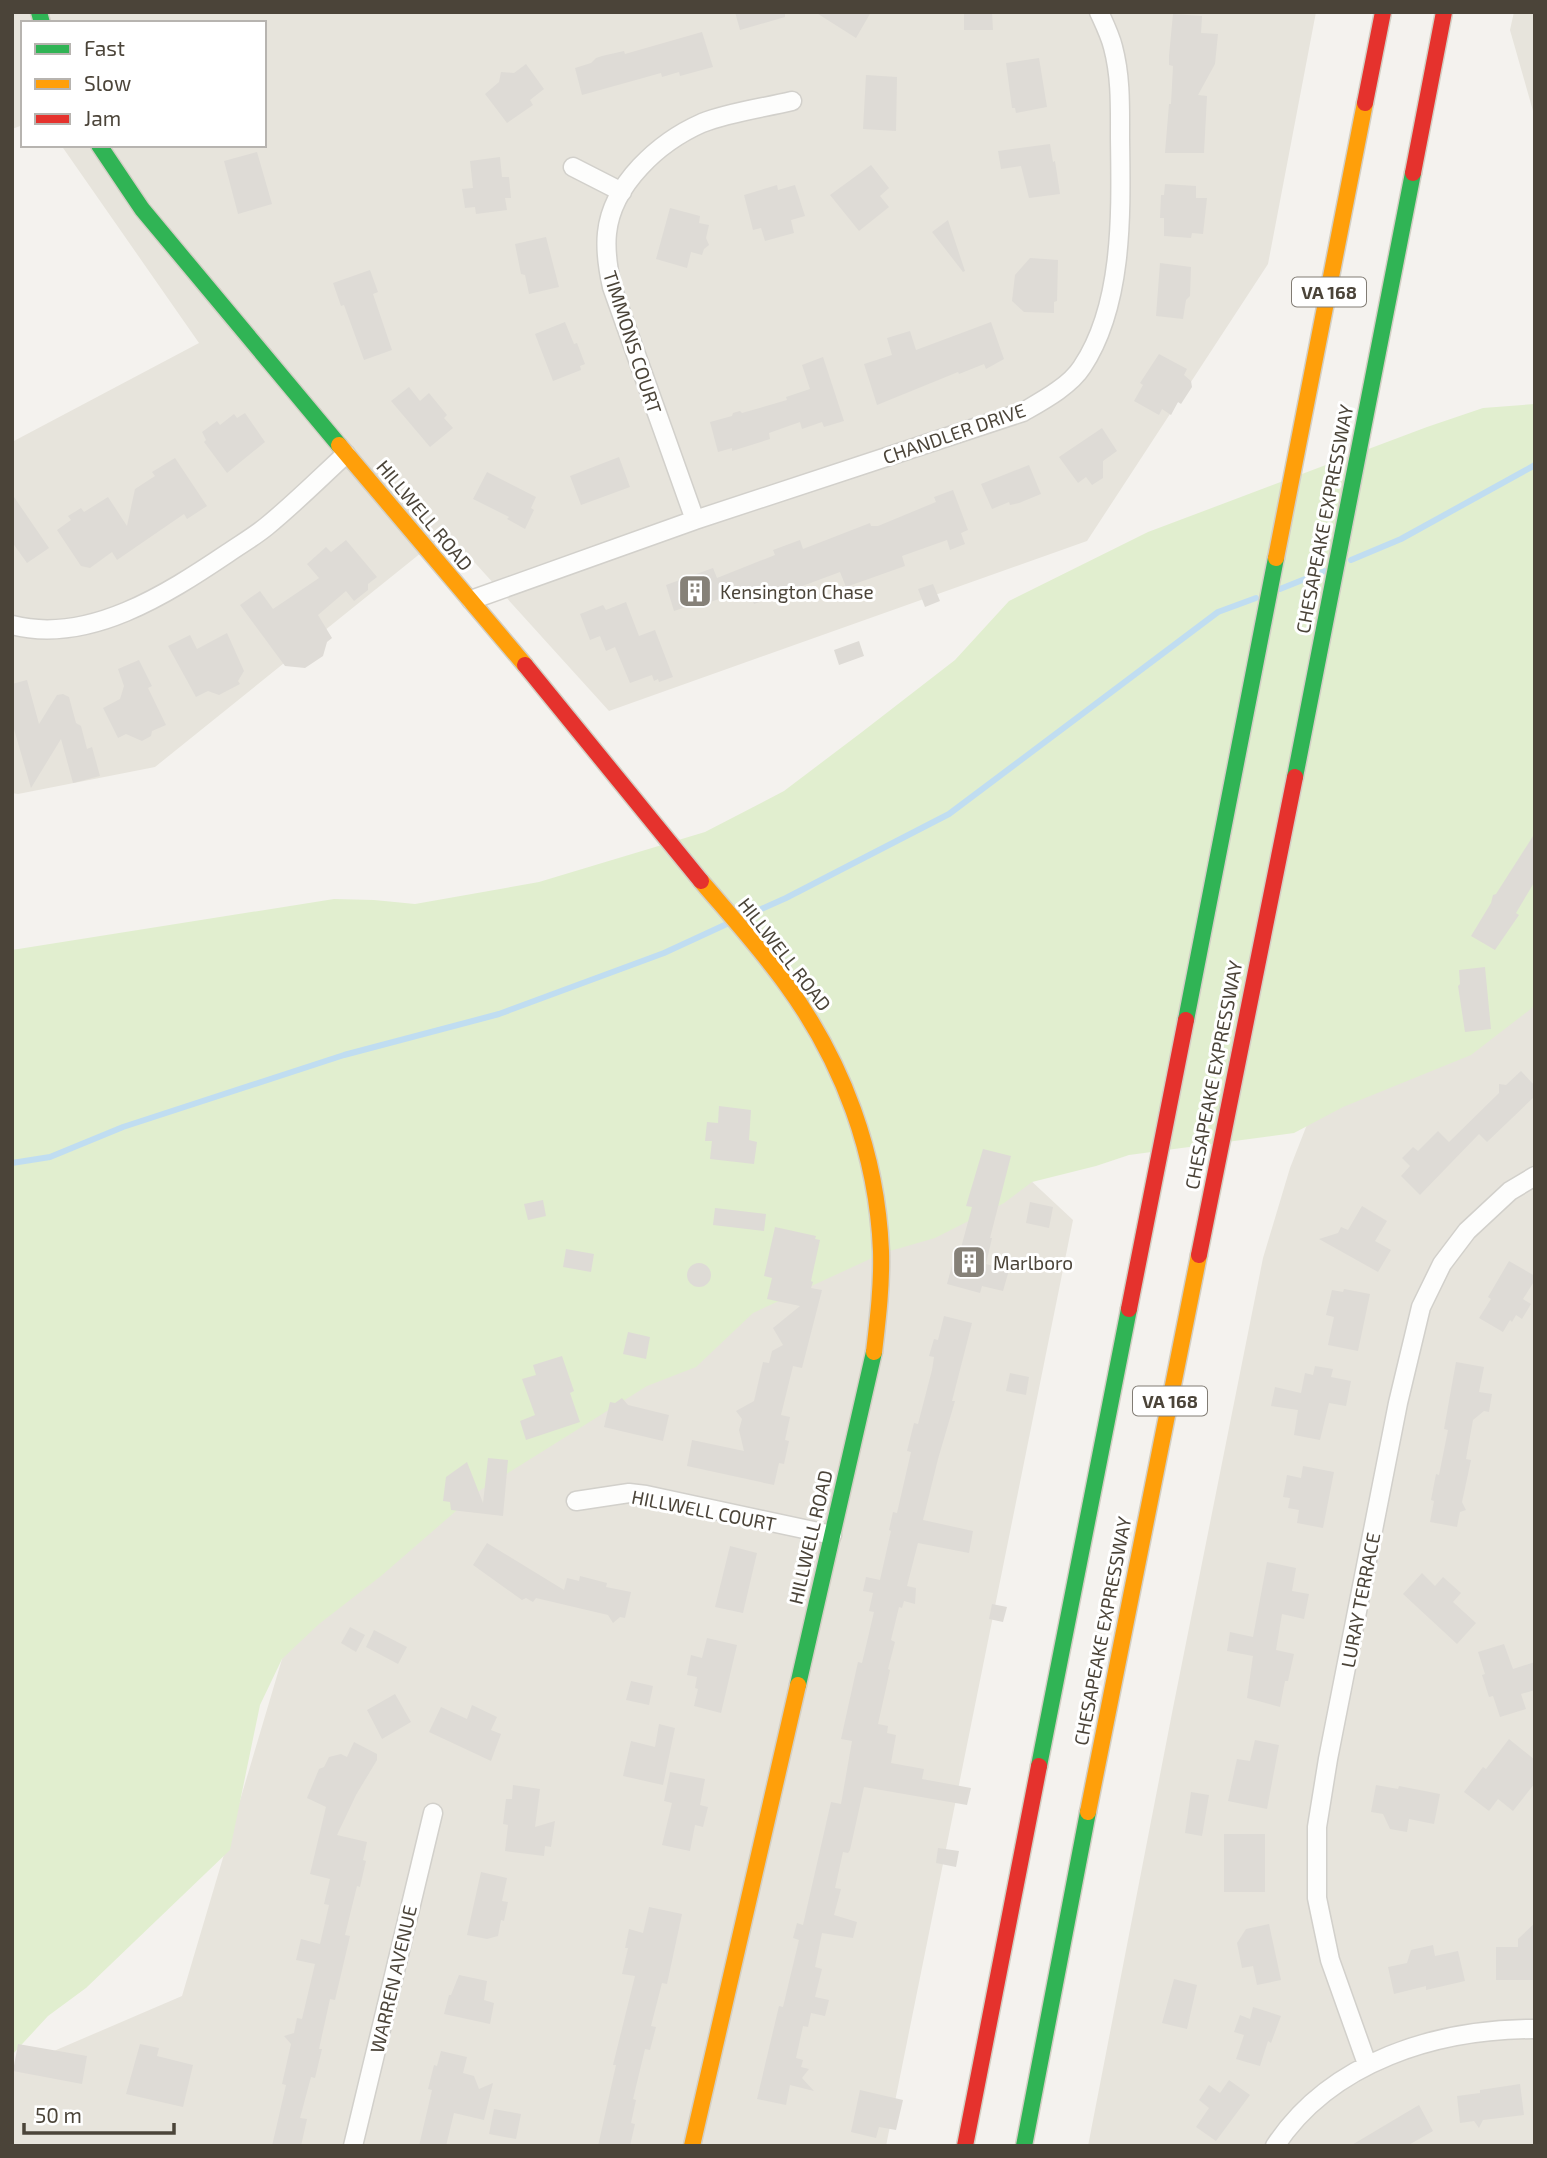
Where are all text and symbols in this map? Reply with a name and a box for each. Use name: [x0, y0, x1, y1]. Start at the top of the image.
legend: [21, 21, 266, 147]
text: Fast: [84, 35, 125, 60]
text: Slow: [84, 70, 131, 95]
text: Jam: [84, 105, 121, 130]
street label: TIMMONS COURT: [599, 268, 667, 416]
road number: VA 168: [1292, 278, 1366, 306]
street label: CHANDLER DRIVE: [880, 398, 1028, 468]
street label: CHESAPEAKE EXPRESSWAY: [1291, 402, 1358, 635]
street label: HILLWELL ROAD: [372, 455, 478, 575]
building icon: Kensington Chase: [676, 572, 714, 610]
place label: Kensington Chase: [720, 580, 874, 603]
street label: HILLWELL ROAD: [734, 893, 836, 1015]
street label: CHESAPEAKE EXPRESSWAY: [1180, 958, 1247, 1191]
building icon: Marlboro: [950, 1243, 988, 1281]
place label: Marlboro: [993, 1251, 1073, 1274]
road number: VA 168: [1133, 1386, 1207, 1416]
street label: HILLWELL ROAD: [783, 1468, 837, 1606]
street label: HILLWELL COURT: [630, 1485, 778, 1535]
street label: CHESAPEAKE EXPRESSWAY: [1069, 1514, 1136, 1747]
street label: LURAY TERRACE: [1336, 1531, 1384, 1669]
street label: WARREN AVENUE: [365, 1903, 421, 2055]
scale bar: [24, 2092, 175, 2136]
text: 50 m: [35, 2102, 82, 2127]

